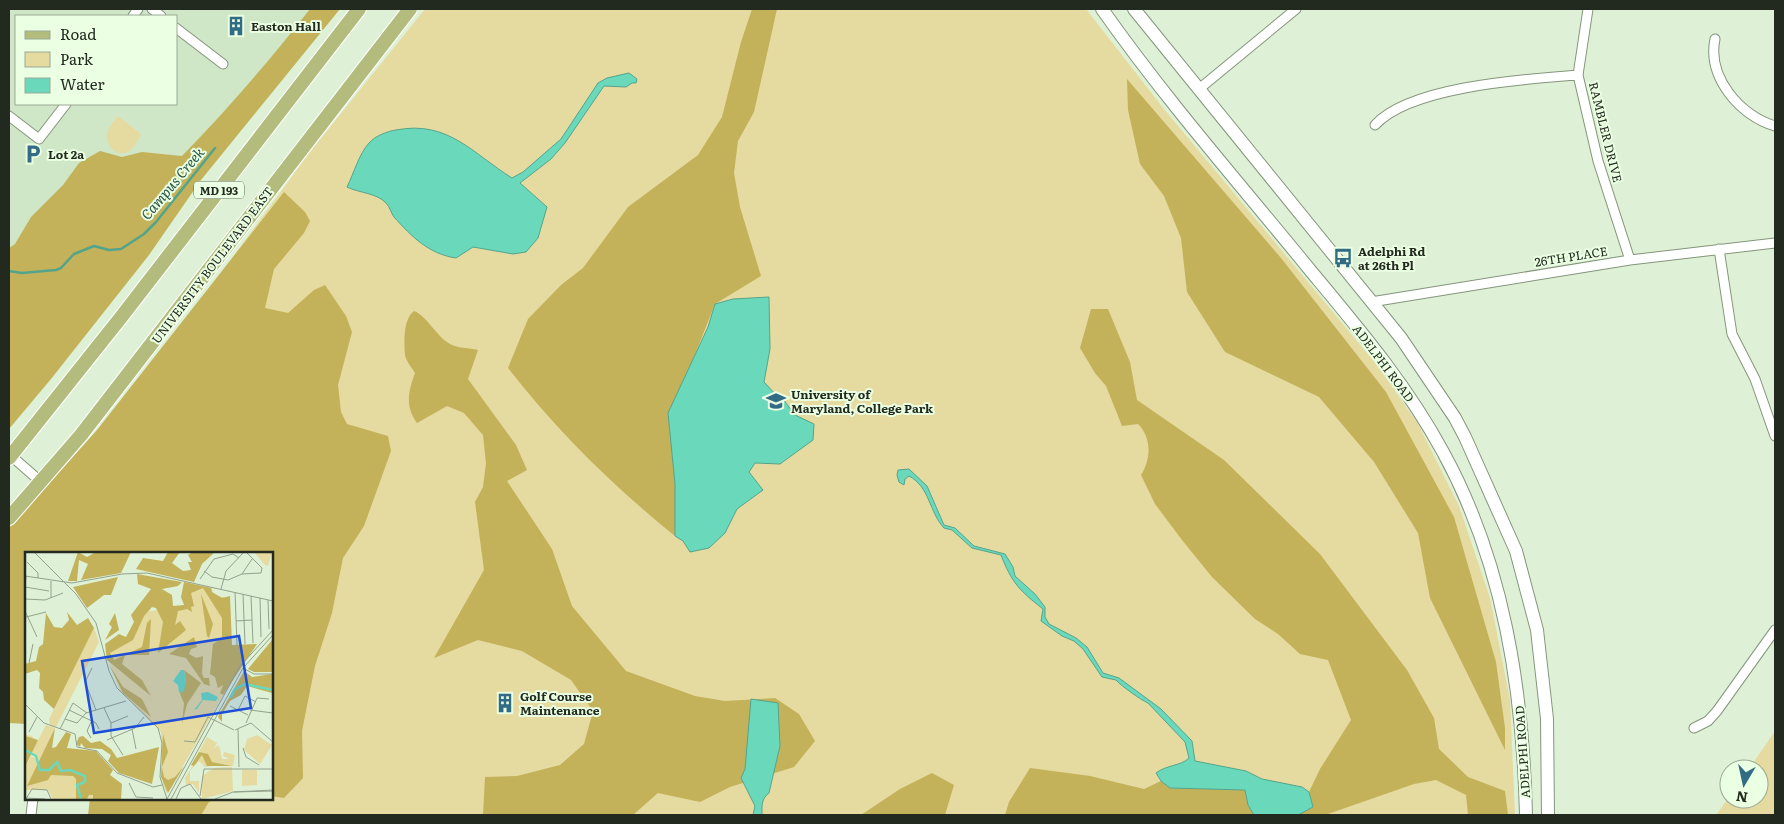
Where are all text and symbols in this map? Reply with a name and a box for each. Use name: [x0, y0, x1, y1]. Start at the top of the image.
legend: [15, 15, 178, 105]
building icon: Easton Hall: [225, 15, 247, 37]
place label: Easton Hall: [251, 17, 321, 35]
text: Road: [60, 22, 96, 45]
text: Park: [60, 47, 94, 70]
text: Water: [60, 72, 105, 95]
street label: RAMBLER DRIVE: [1585, 80, 1627, 185]
water label: Campus Creek: [136, 142, 208, 224]
parking icon: Lot 2a: [22, 143, 44, 165]
place label: Lot 2a: [48, 145, 84, 163]
road number: MD 193: [194, 182, 244, 198]
street label: UNIVERSITY BOULEVARD EAST: [147, 183, 277, 347]
street label: 26TH PLACE: [1533, 241, 1609, 271]
place label: Adelphi Rd at 26th Pl: [1358, 242, 1425, 274]
bus stop icon: Adelphi Rd at 26th Pl: [1332, 247, 1354, 269]
street label: ADELPHI ROAD: [1349, 321, 1419, 405]
place label: University of Maryland, College Park: [791, 385, 934, 417]
school or university icon: University of Maryland, College Park: [765, 390, 787, 412]
inset map: [25, 552, 272, 799]
place label: Golf Course Maintenance: [520, 687, 600, 719]
building icon: Golf Course Maintenance: [494, 692, 516, 714]
street label: ADELPHI ROAD: [1510, 705, 1534, 799]
north arrow: [1719, 759, 1769, 809]
text: N: [1734, 787, 1749, 809]

